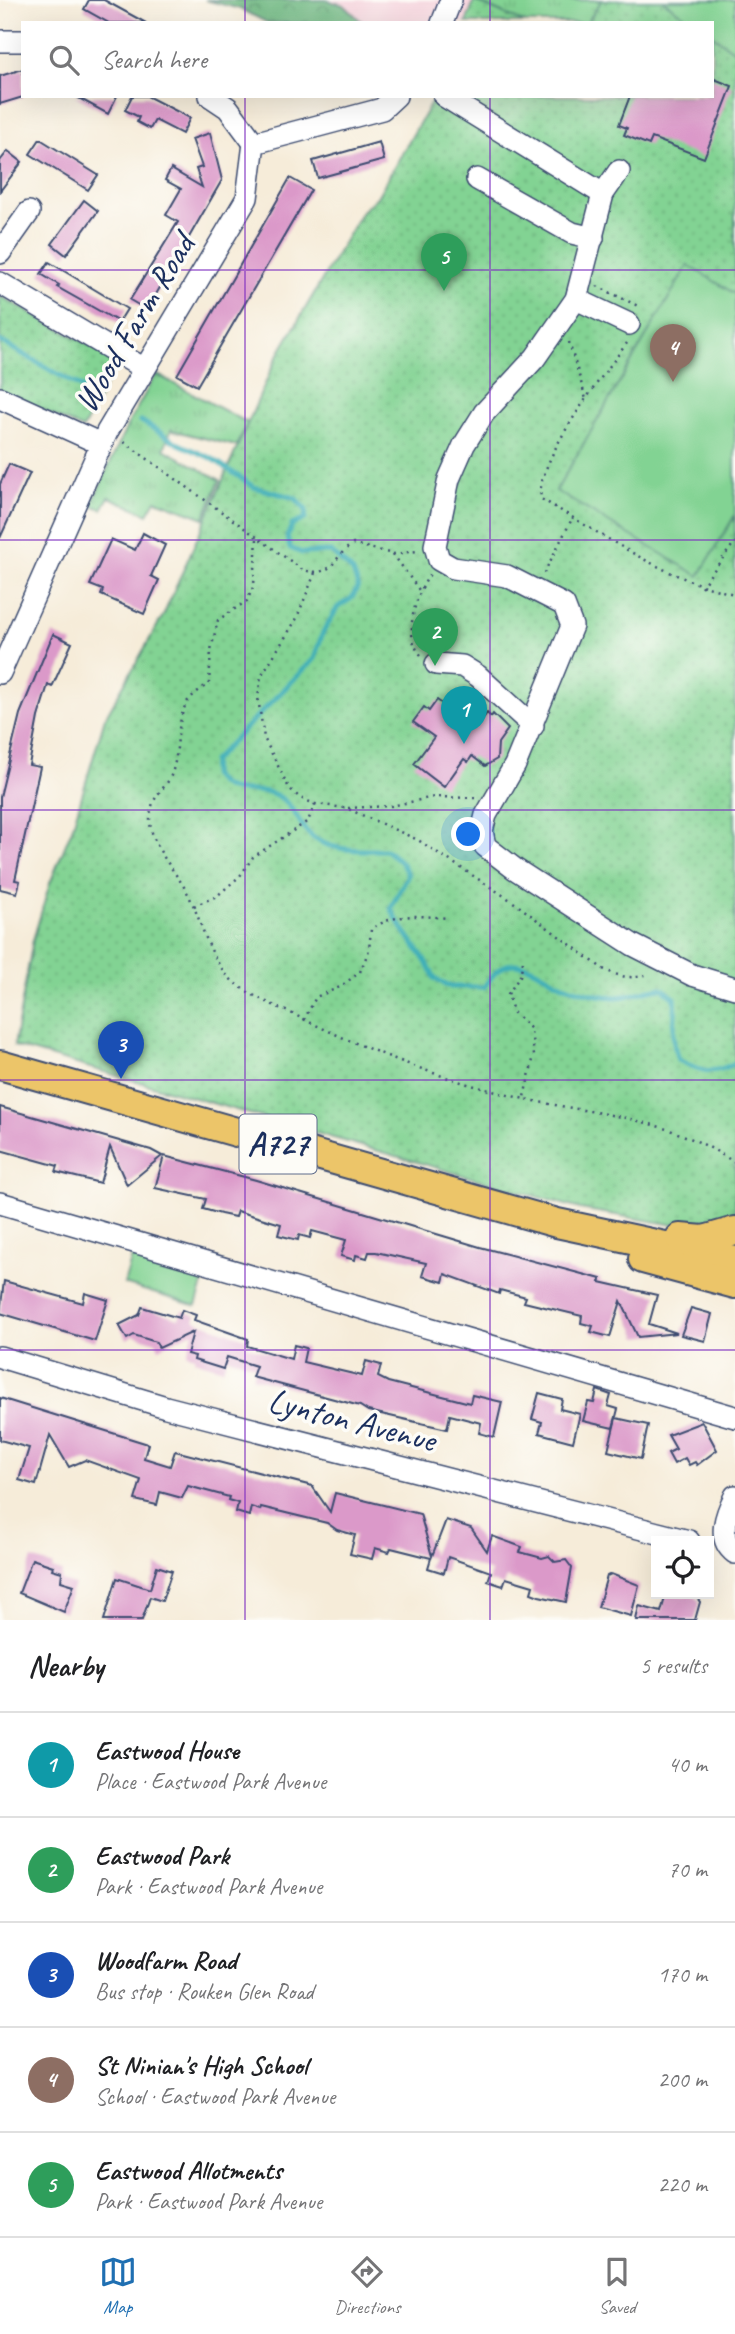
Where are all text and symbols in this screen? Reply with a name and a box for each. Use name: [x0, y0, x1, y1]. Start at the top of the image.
search box: [21, 21, 714, 98]
icon: search: [45, 41, 83, 79]
text: Search here: [101, 43, 207, 76]
street label: Wood Farm Road: [63, 221, 207, 420]
pin: 5: [421, 233, 467, 291]
pin: 4: [650, 324, 696, 382]
pin: 2: [412, 608, 458, 666]
pin: 1: [441, 686, 487, 744]
your location: [451, 817, 485, 851]
pin: 3: [98, 1021, 144, 1079]
road number: A727: [240, 1114, 316, 1174]
street label: Lynton Avenue: [264, 1378, 443, 1463]
map controls: [651, 1536, 714, 1599]
button: locate: [651, 1536, 714, 1599]
text: Nearby: [28, 1647, 104, 1685]
text: 5 results: [640, 1651, 707, 1680]
text: Eastwood House: [95, 1734, 239, 1767]
text: 1: [46, 1750, 56, 1779]
text: 40 m: [668, 1750, 707, 1779]
text: Place · Eastwood Park Avenue: [95, 1767, 326, 1796]
text: Eastwood Park: [95, 1839, 229, 1872]
text: 2: [46, 1855, 56, 1884]
text: 70 m: [668, 1855, 707, 1884]
text: Park · Eastwood Park Avenue: [95, 1872, 322, 1901]
text: Woodfarm Road: [95, 1944, 237, 1977]
text: 3: [46, 1960, 56, 1989]
text: 170 m: [658, 1960, 707, 1989]
text: Bus stop · Rouken Glen Road: [95, 1977, 314, 2006]
text: St Ninian's High School: [95, 2049, 308, 2082]
text: 4: [46, 2065, 56, 2094]
text: 200 m: [658, 2065, 707, 2094]
text: School · Eastwood Park Avenue: [95, 2082, 335, 2111]
text: Eastwood Allotments: [95, 2154, 282, 2187]
text: 5: [46, 2170, 56, 2199]
text: 220 m: [658, 2170, 707, 2199]
text: Park · Eastwood Park Avenue: [95, 2187, 322, 2216]
tab: Map: [99, 2253, 137, 2319]
tab: Directions: [334, 2253, 401, 2319]
tab: Saved: [598, 2253, 636, 2319]

